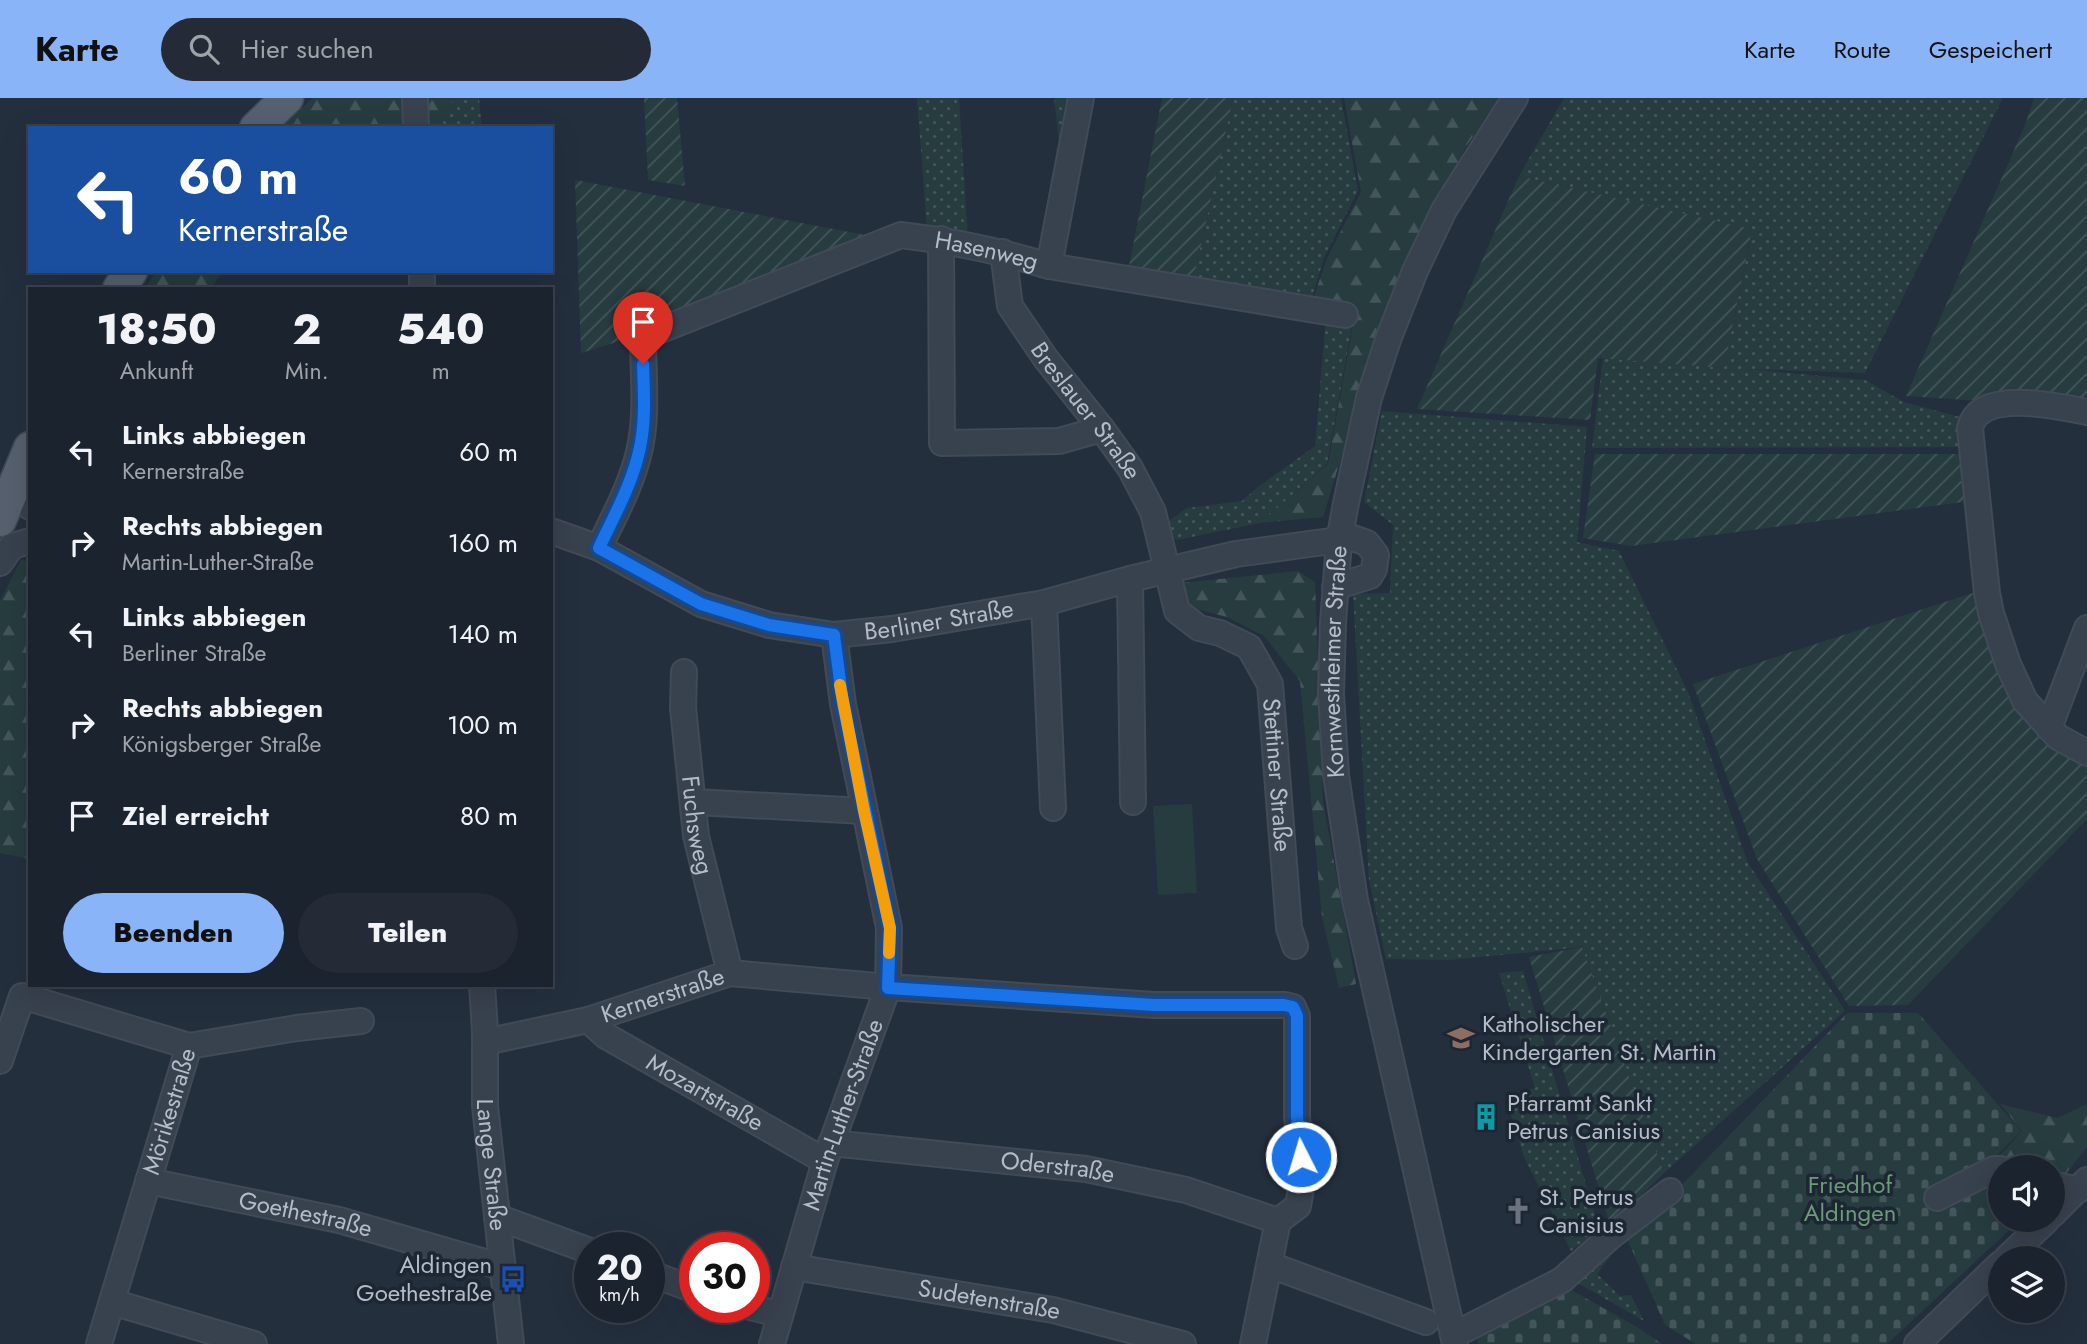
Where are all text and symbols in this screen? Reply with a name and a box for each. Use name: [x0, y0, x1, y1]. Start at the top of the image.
search box: [161, 18, 651, 81]
text: Karte: [35, 26, 119, 73]
icon: search: [185, 30, 223, 68]
text: Hier suchen: [241, 30, 374, 68]
text: Karte: [1744, 32, 1795, 67]
text: Route: [1833, 32, 1891, 67]
text: Gespeichert: [1929, 32, 2052, 67]
text: 60 m: [178, 142, 298, 212]
icon: left: [63, 154, 154, 245]
text: Kernerstraße: [178, 207, 348, 253]
street label: Hasenweg: [932, 222, 1043, 279]
pin: [613, 292, 673, 364]
text: 18:50: [96, 299, 216, 360]
text: 2: [292, 299, 321, 360]
text: 540: [397, 299, 485, 360]
icon: arrive: [624, 303, 662, 341]
street label: Breslauer Straße: [1022, 335, 1151, 485]
text: Ankunft: [120, 354, 193, 388]
text: Min.: [285, 354, 329, 388]
text: m: [432, 354, 450, 388]
text: Links abbiegen: [122, 416, 306, 454]
icon: left: [63, 433, 101, 471]
text: 60 m: [459, 433, 518, 471]
text: Kernerstraße: [122, 454, 244, 488]
text: Rechts abbiegen: [122, 507, 323, 545]
icon: right: [63, 524, 101, 562]
text: 160 m: [448, 524, 518, 562]
street label: Kornwestheimer Straße: [1313, 544, 1356, 779]
text: Martin-Luther-Straße: [122, 545, 314, 579]
street label: Berliner Straße: [862, 591, 1016, 649]
text: Links abbiegen: [122, 598, 306, 636]
icon: left: [63, 615, 101, 653]
text: 140 m: [447, 615, 518, 653]
text: Berliner Straße: [122, 636, 266, 670]
text: Rechts abbiegen: [122, 689, 323, 727]
street label: Stettiner Straße: [1254, 697, 1301, 853]
icon: right: [63, 706, 101, 744]
text: 100 m: [447, 706, 518, 744]
text: Königsberger Straße: [122, 727, 321, 761]
street label: Fuchsweg: [673, 774, 723, 878]
icon: arrive: [63, 797, 101, 835]
text: Ziel erreicht: [122, 797, 269, 835]
text: 80 m: [460, 797, 518, 835]
button: Beenden: [63, 893, 284, 973]
button: Teilen: [298, 893, 518, 973]
street label: Kernerstraße: [596, 958, 729, 1032]
place label: Katholischer Kindergarten St. Martin: [1482, 1006, 1717, 1069]
street label: Martin-Luther-Straße: [794, 1014, 892, 1215]
school or university icon: Katholischer Kindergarten St. Martin: [1446, 1023, 1476, 1053]
street label: Mörikestraße: [133, 1044, 204, 1179]
street label: Mozartstraße: [640, 1045, 770, 1139]
place label: Pfarramt Sankt Petrus Canisius: [1507, 1085, 1660, 1148]
street label: Lange Straße: [468, 1098, 517, 1232]
building icon: Pfarramt Sankt Petrus Canisius: [1471, 1102, 1501, 1132]
position arrow: [1264, 1120, 1338, 1194]
street label: Oderstraße: [999, 1142, 1118, 1192]
map controls: [1988, 1155, 2065, 1323]
button: sound: [1988, 1155, 2065, 1232]
park label: Friedhof Aldingen: [1804, 1167, 1896, 1230]
place label: St. Petrus Canisius: [1539, 1179, 1633, 1242]
street label: Goethestraße: [236, 1182, 377, 1246]
church icon: St. Petrus Canisius: [1503, 1196, 1533, 1226]
speed limit sign: 30: [679, 1232, 770, 1323]
text: 20: [596, 1243, 643, 1293]
button: layers: [1988, 1246, 2065, 1323]
place label: Aldingen Goethestraße: [356, 1247, 492, 1310]
bus stop icon: Aldingen Goethestraße: [498, 1264, 528, 1294]
street label: Sudetenstraße: [916, 1270, 1065, 1328]
text: km/h: [599, 1282, 640, 1308]

